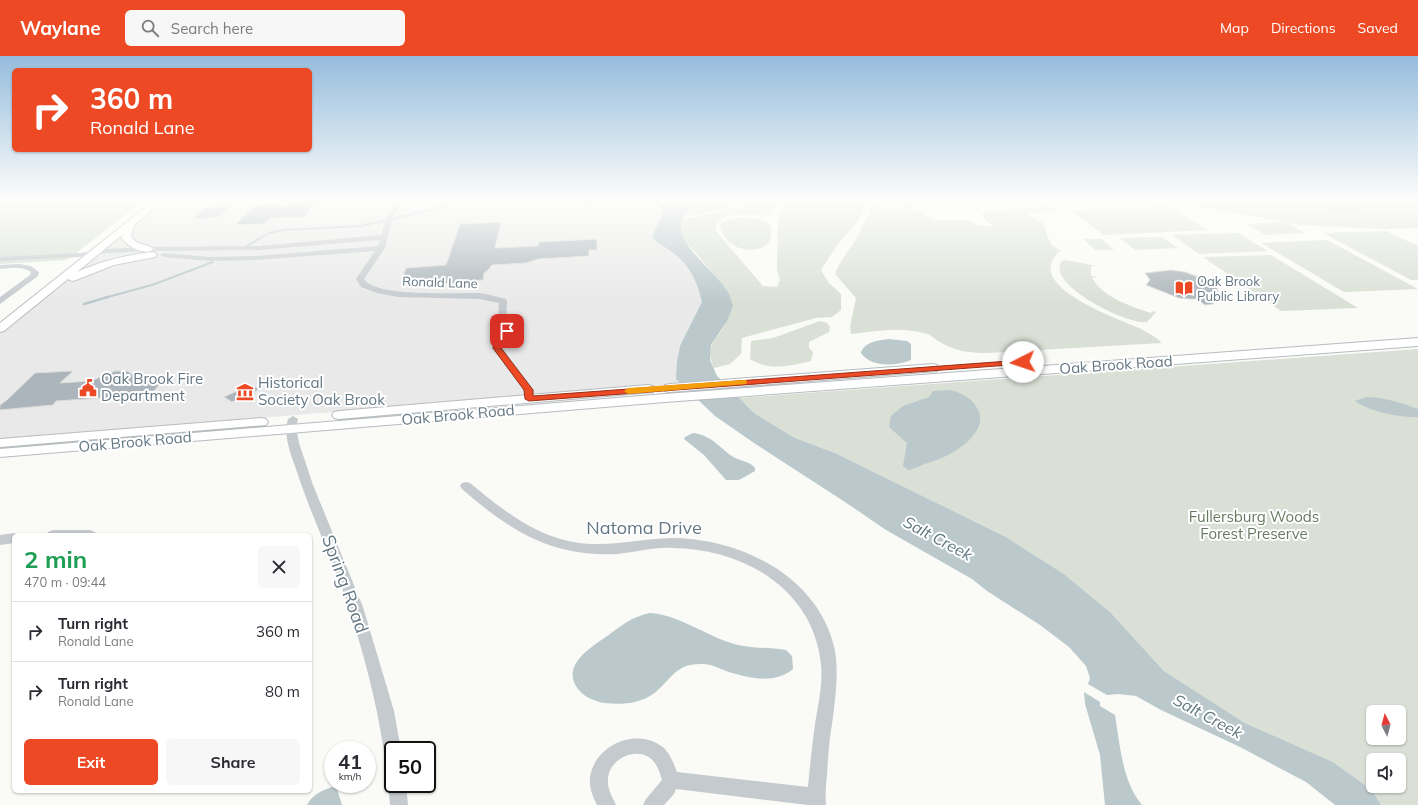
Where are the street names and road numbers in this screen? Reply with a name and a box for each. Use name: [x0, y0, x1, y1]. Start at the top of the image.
street label: Ronald Lane: [402, 273, 478, 291]
street label: Oak Brook Road: [1059, 351, 1173, 378]
street label: Oak Brook Road: [401, 400, 515, 429]
street label: Oak Brook Road: [78, 427, 192, 456]
street label: Natoma Drive: [586, 516, 702, 539]
street label: Spring Road: [317, 531, 374, 636]

